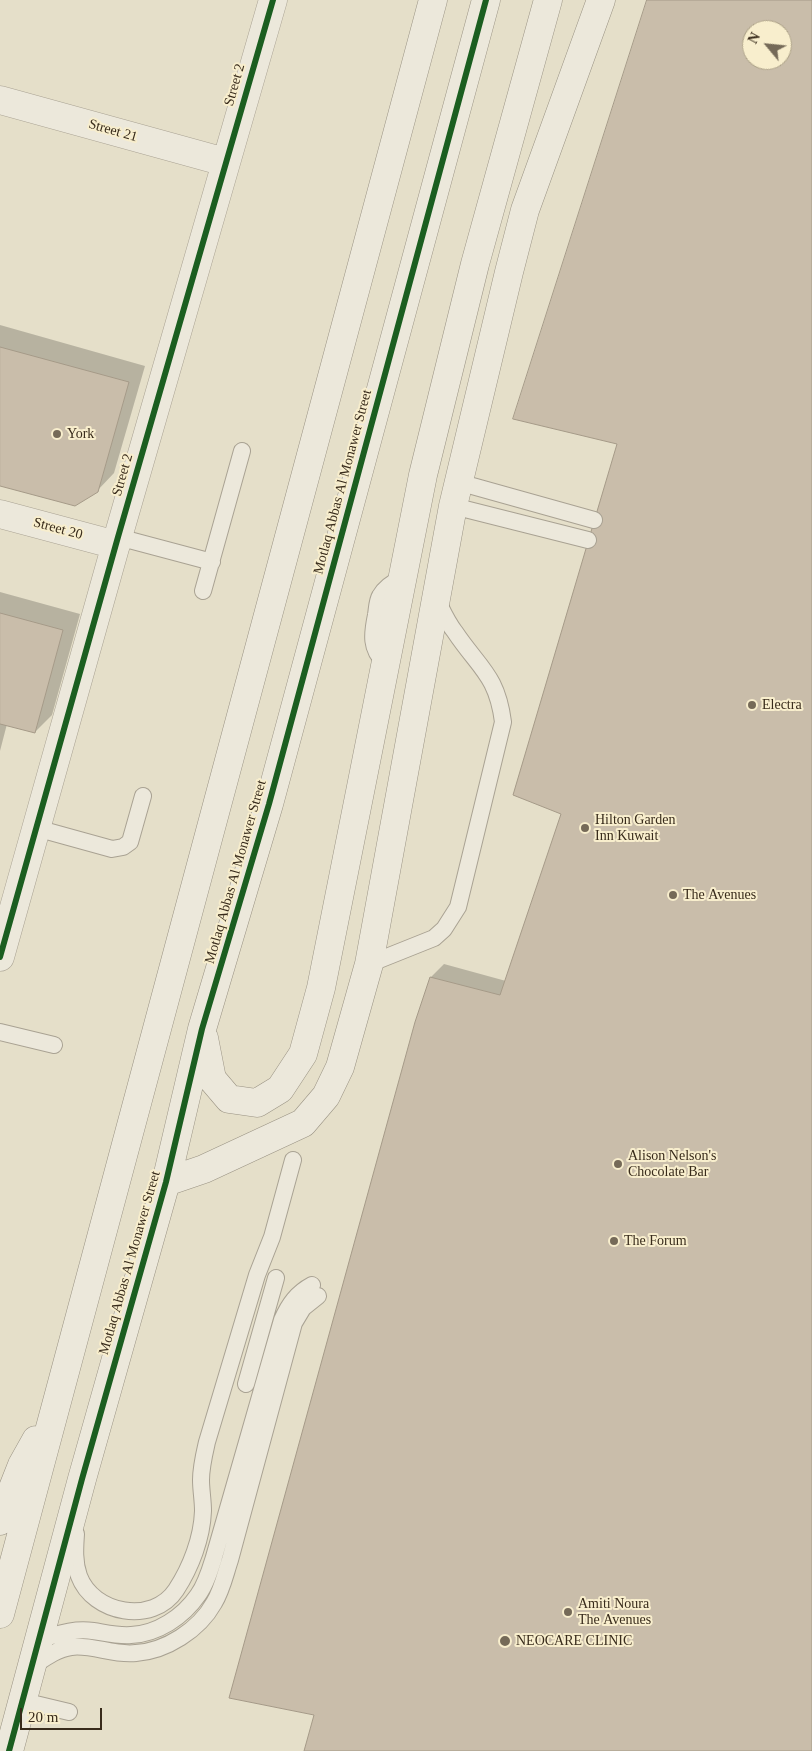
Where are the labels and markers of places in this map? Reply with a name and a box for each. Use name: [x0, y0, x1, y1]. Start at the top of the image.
place label: York: [67, 426, 94, 442]
marker: York: [51, 428, 63, 440]
place label: Electra: [762, 697, 802, 713]
marker: Electra: [746, 699, 758, 711]
place label: Hilton Garden Inn Kuwait: [595, 812, 675, 844]
marker: Hilton Garden Inn Kuwait: [579, 822, 591, 834]
place label: The Avenues: [683, 887, 756, 903]
marker: The Avenues: [667, 889, 679, 901]
place label: Alison Nelson's Chocolate Bar: [628, 1148, 716, 1180]
marker: Alison Nelson's Chocolate Bar: [612, 1158, 624, 1170]
place label: The Forum: [624, 1233, 687, 1249]
marker: The Forum: [608, 1235, 620, 1247]
place label: Amiti Noura The Avenues: [578, 1596, 651, 1628]
marker: Amiti Noura The Avenues: [562, 1606, 574, 1618]
place label: NEOCARE CLINIC: [516, 1633, 632, 1649]
marker: NEOCARE CLINIC: [498, 1634, 512, 1648]

